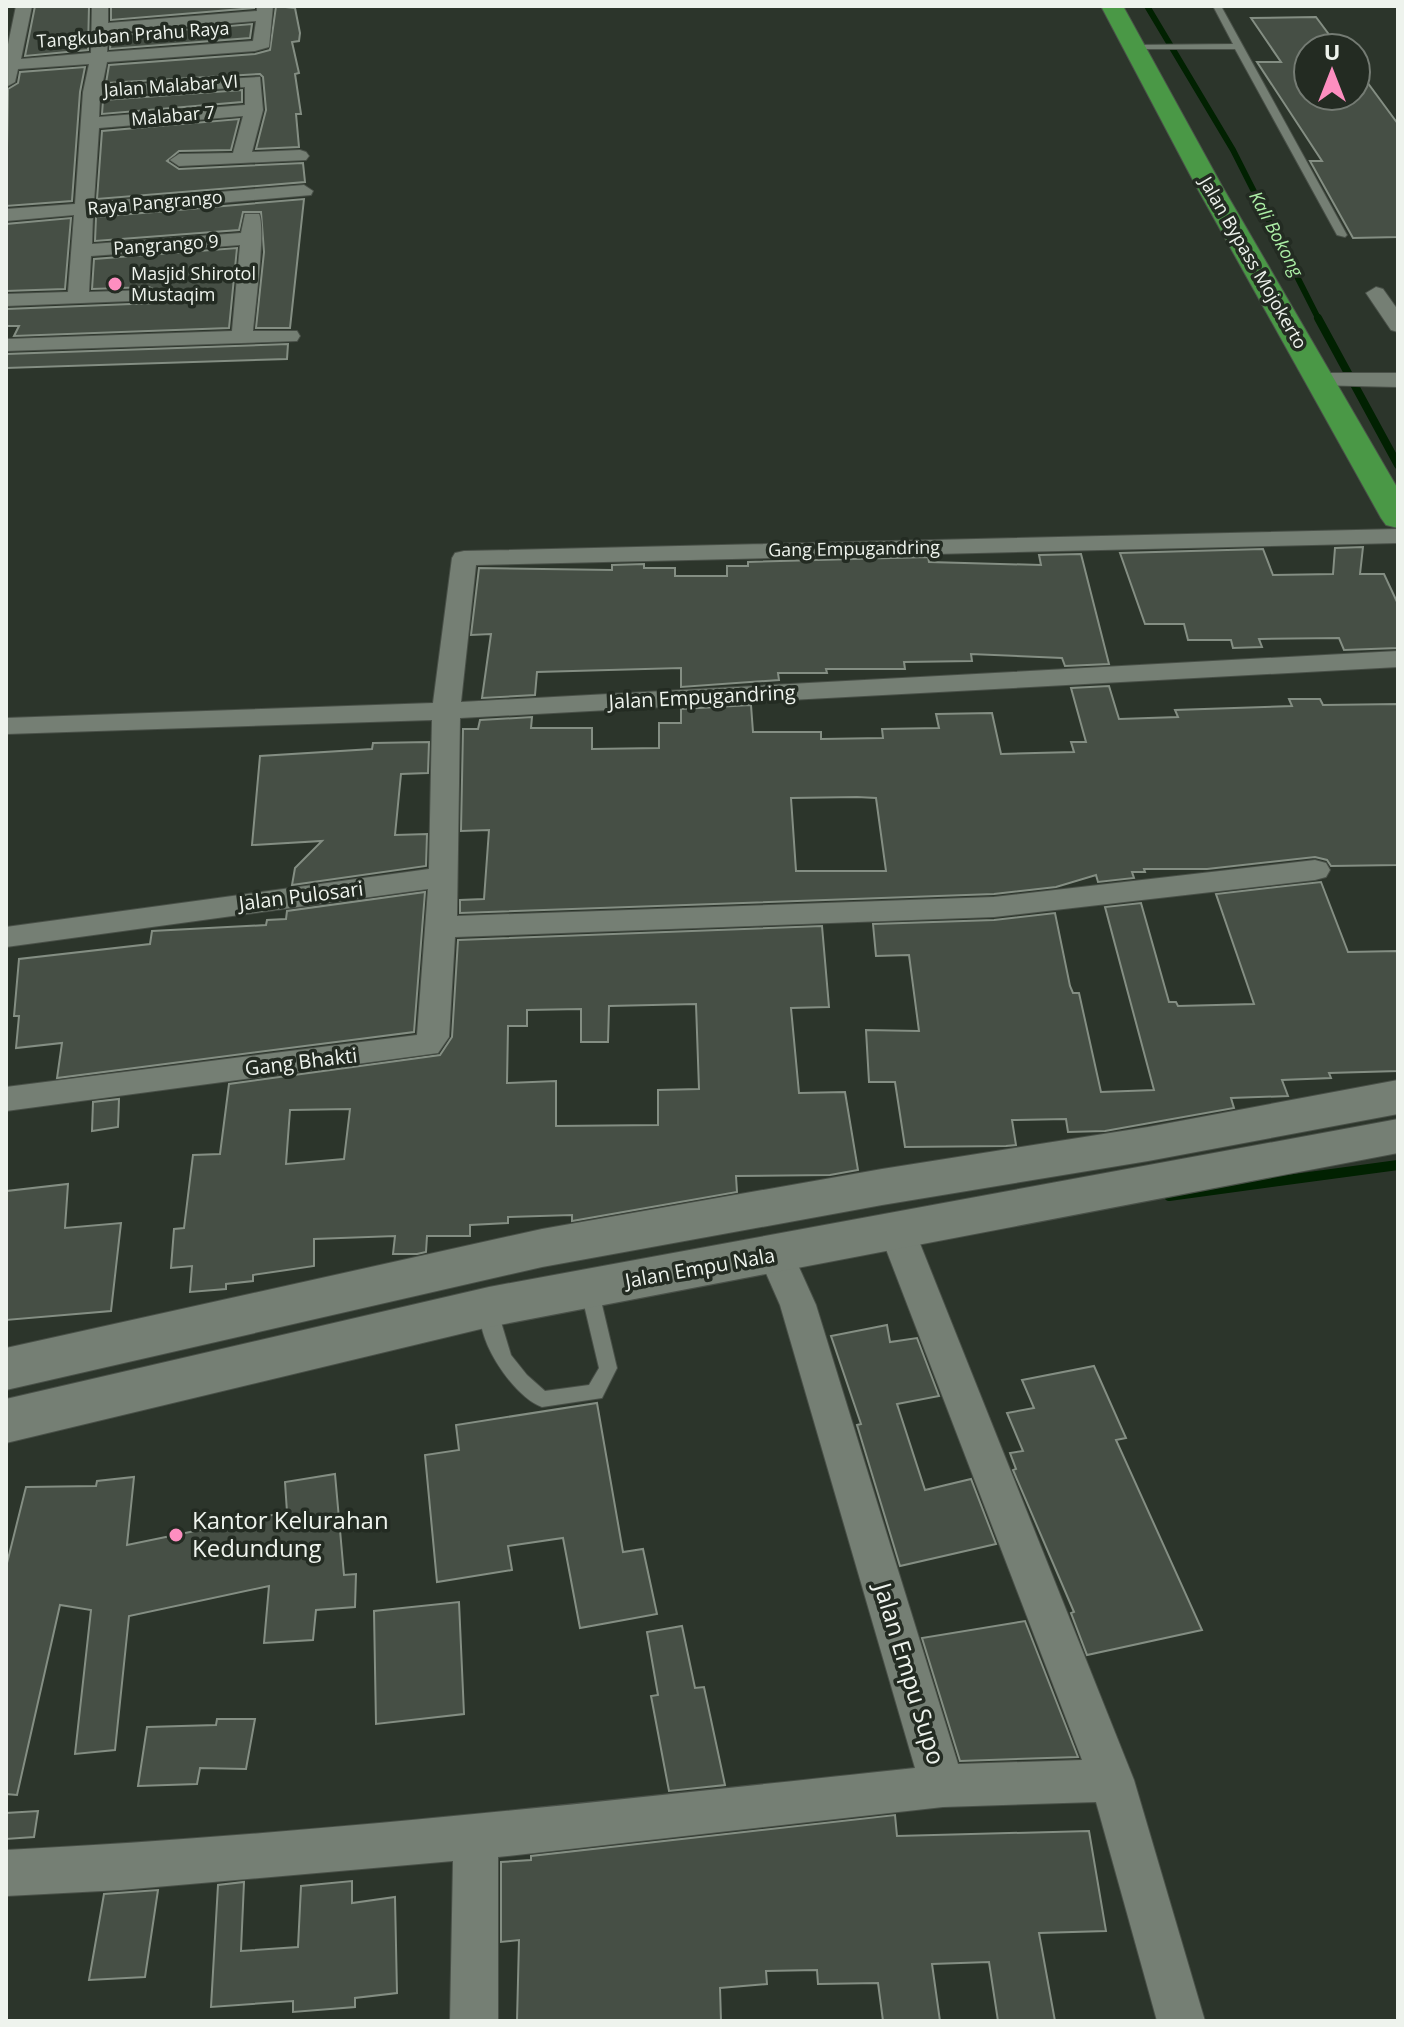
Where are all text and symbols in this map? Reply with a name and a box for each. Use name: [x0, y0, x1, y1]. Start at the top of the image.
street label: Tangkuban Prahu Raya: [36, 15, 230, 53]
north arrow: [1292, 32, 1372, 112]
text: U: [1324, 36, 1340, 66]
street label: Jalan Malabar VI: [101, 68, 239, 102]
street label: Malabar 7: [130, 99, 216, 131]
street label: Jalan Bypass Mojokerto: [1194, 170, 1313, 353]
street label: Raya Pangrango: [86, 184, 223, 220]
water label: Kali Bokong: [1244, 187, 1310, 281]
street label: Pangrango 9: [112, 228, 219, 260]
place label: Masjid Shirotol Mustaqim: [131, 261, 256, 306]
marker: Masjid Shirotol Mustaqim: [106, 275, 124, 293]
street label: Gang Empugandring: [768, 534, 940, 561]
street label: Jalan Empugandring: [606, 678, 796, 715]
street label: Jalan Pulosari: [235, 874, 365, 917]
street label: Gang Bhakti: [243, 1041, 359, 1082]
street label: Jalan Empu Nala: [621, 1241, 777, 1294]
place label: Kantor Kelurahan Kedundung: [192, 1503, 389, 1564]
marker: Kantor Kelurahan Kedundung: [167, 1526, 185, 1544]
street label: Jalan Empu Supo: [867, 1577, 954, 1768]

